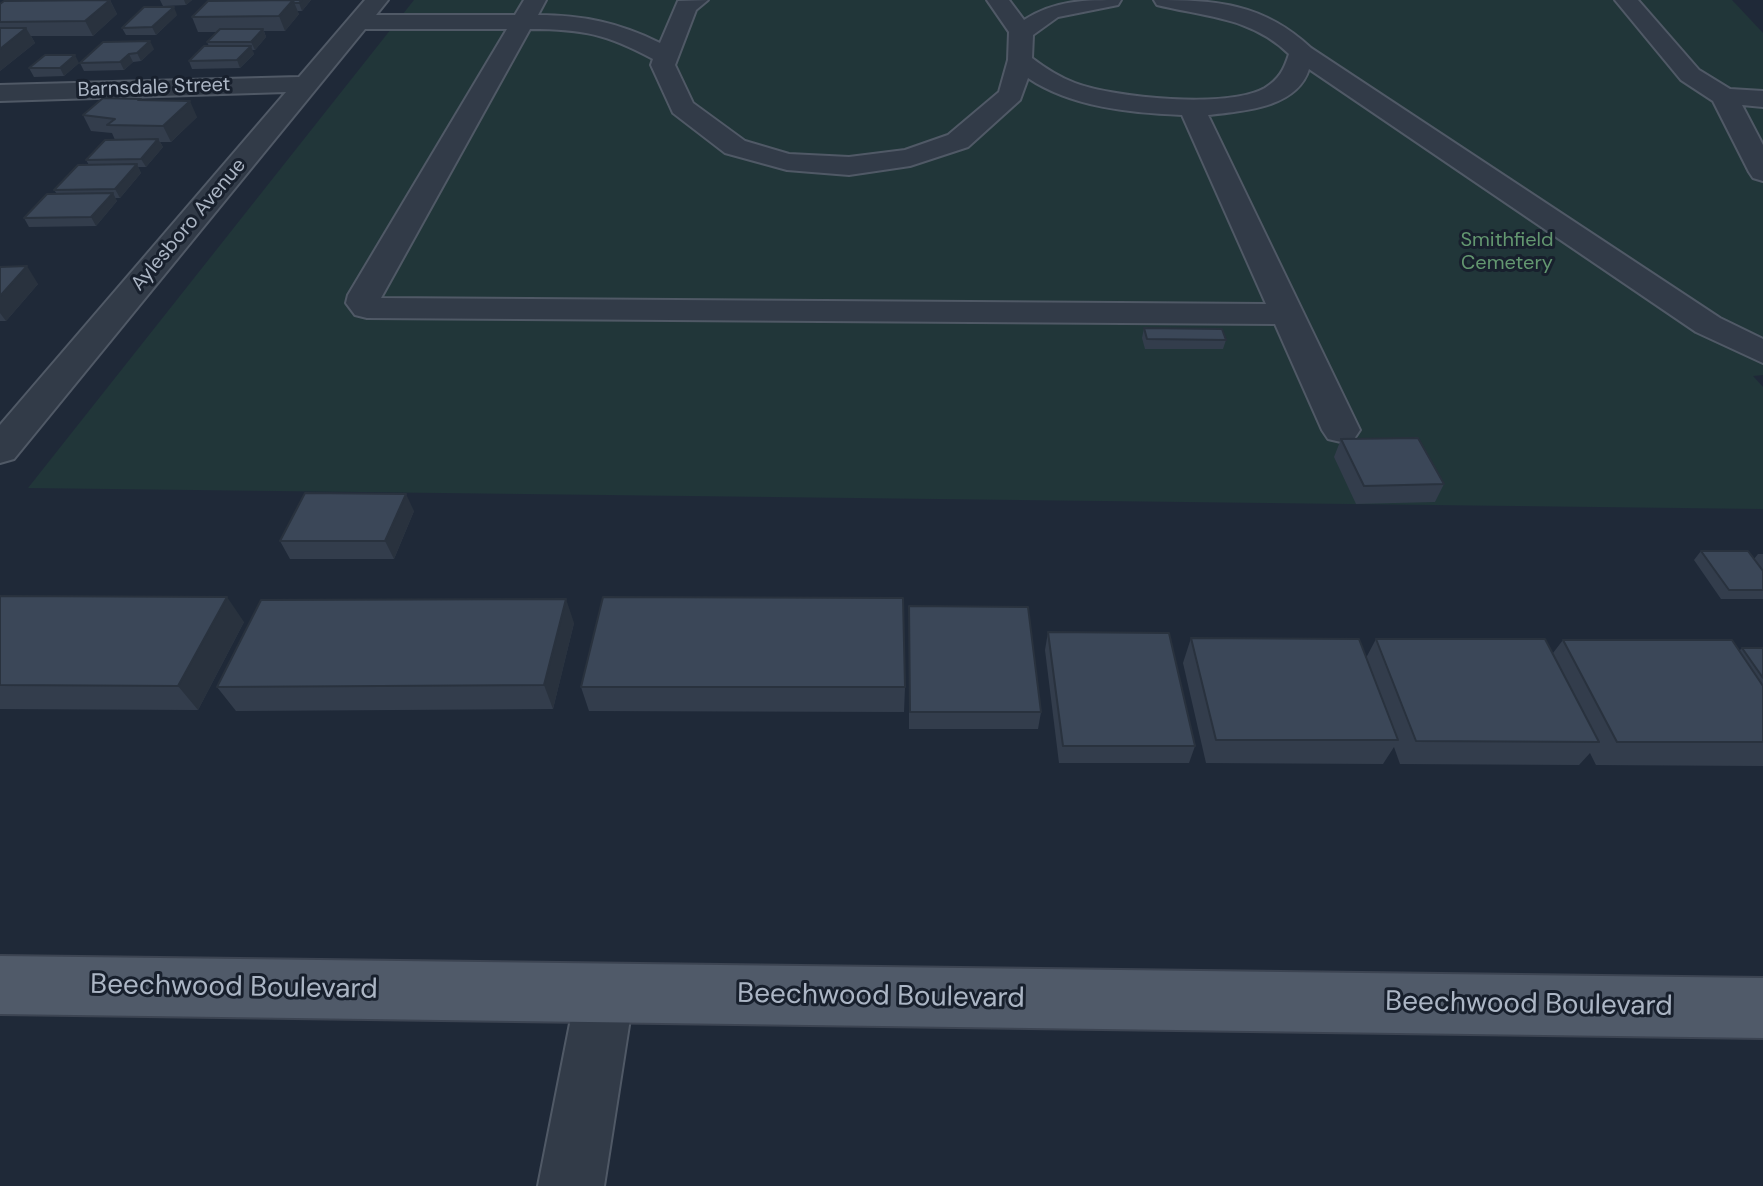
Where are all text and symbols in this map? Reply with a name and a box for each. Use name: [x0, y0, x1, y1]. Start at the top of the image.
street label: Barnsdale Street: [77, 73, 231, 103]
street label: Aylesboro Avenue: [127, 154, 251, 296]
park label: Smithfield Cemetery: [1460, 229, 1554, 276]
street label: Beechwood Boulevard: [90, 969, 378, 1007]
street label: Beechwood Boulevard: [737, 978, 1025, 1016]
street label: Beechwood Boulevard: [1385, 986, 1673, 1024]

